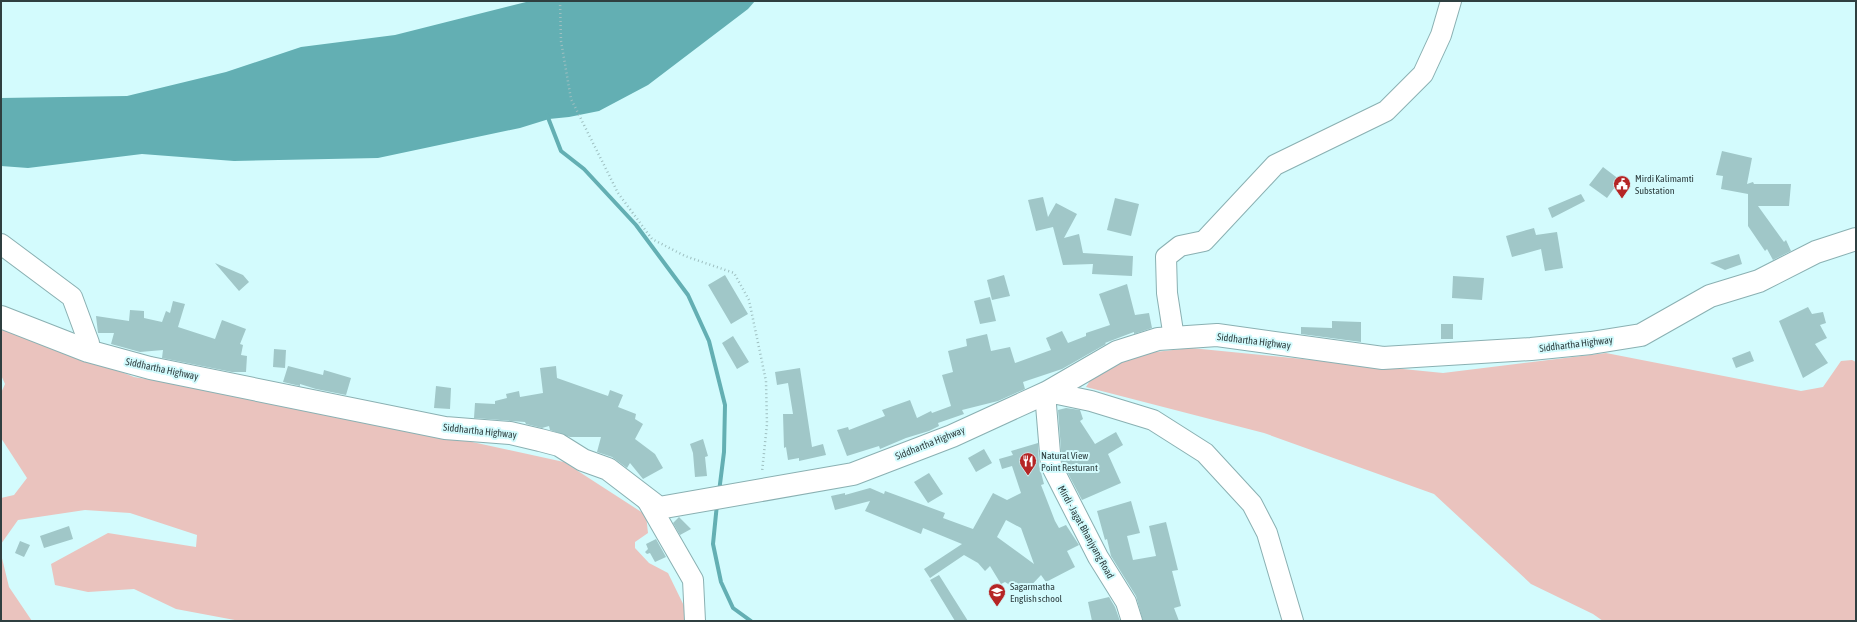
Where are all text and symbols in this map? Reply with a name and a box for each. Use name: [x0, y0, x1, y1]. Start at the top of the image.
place label: Mirdi Kalimamti Substation: [1635, 173, 1694, 196]
public building icon: Mirdi Kalimamti Substation: [1612, 174, 1632, 199]
street label: Siddhartha Highway: [1217, 331, 1291, 351]
street label: Siddhartha Highway: [1539, 334, 1613, 354]
street label: Siddhartha Highway: [125, 356, 199, 382]
street label: Siddhartha Highway: [443, 422, 517, 440]
street label: Siddhartha Highway: [894, 424, 966, 462]
place label: Natural View Point Resturant: [1041, 450, 1098, 473]
restaurant icon: Natural View Point Resturant: [1018, 451, 1038, 476]
street label: Mirdi - Jagat Bhanjyang Road: [1056, 484, 1116, 581]
place label: Sagarmatha English school: [1010, 581, 1063, 604]
school or university icon: Sagarmatha English school: [987, 582, 1007, 607]

